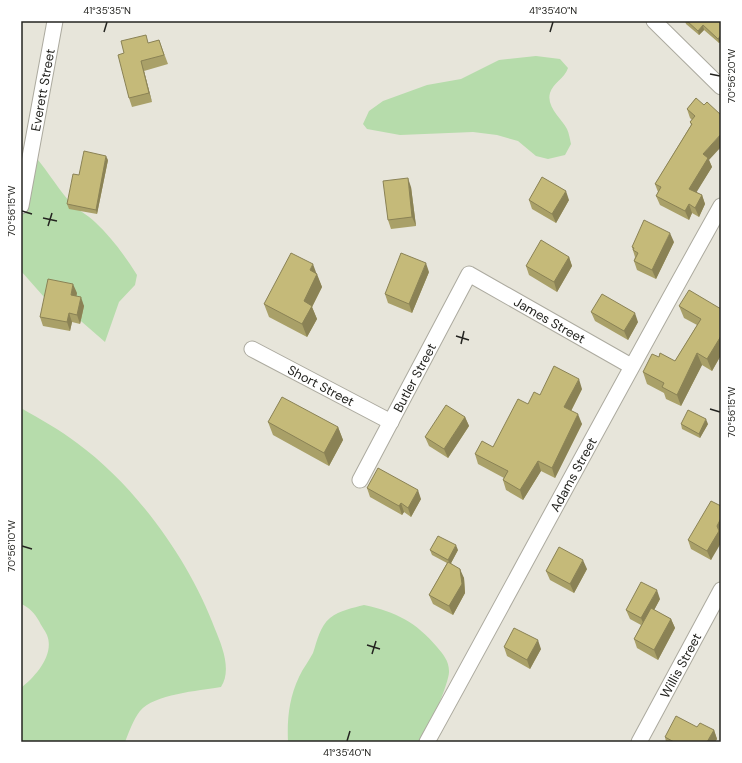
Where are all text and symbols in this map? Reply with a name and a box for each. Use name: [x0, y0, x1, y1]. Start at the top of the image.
text: 41°35'35"N: [83, 4, 131, 17]
text: 41°35'40"N: [529, 4, 577, 17]
street label: Everett Street: [27, 47, 59, 133]
text: 70°56'20"W: [725, 48, 738, 103]
text: 70°56'15"W: [5, 185, 18, 237]
street label: James Street: [511, 293, 588, 347]
street label: Butler Street: [389, 340, 440, 415]
street label: Short Street: [285, 361, 357, 410]
text: 70°56'15"W: [725, 386, 738, 438]
street label: Adams Street: [546, 434, 601, 515]
text: 70°56'10"W: [5, 520, 18, 572]
street label: Willis Street: [656, 630, 705, 701]
text: 41°35'40"N: [323, 746, 371, 759]

